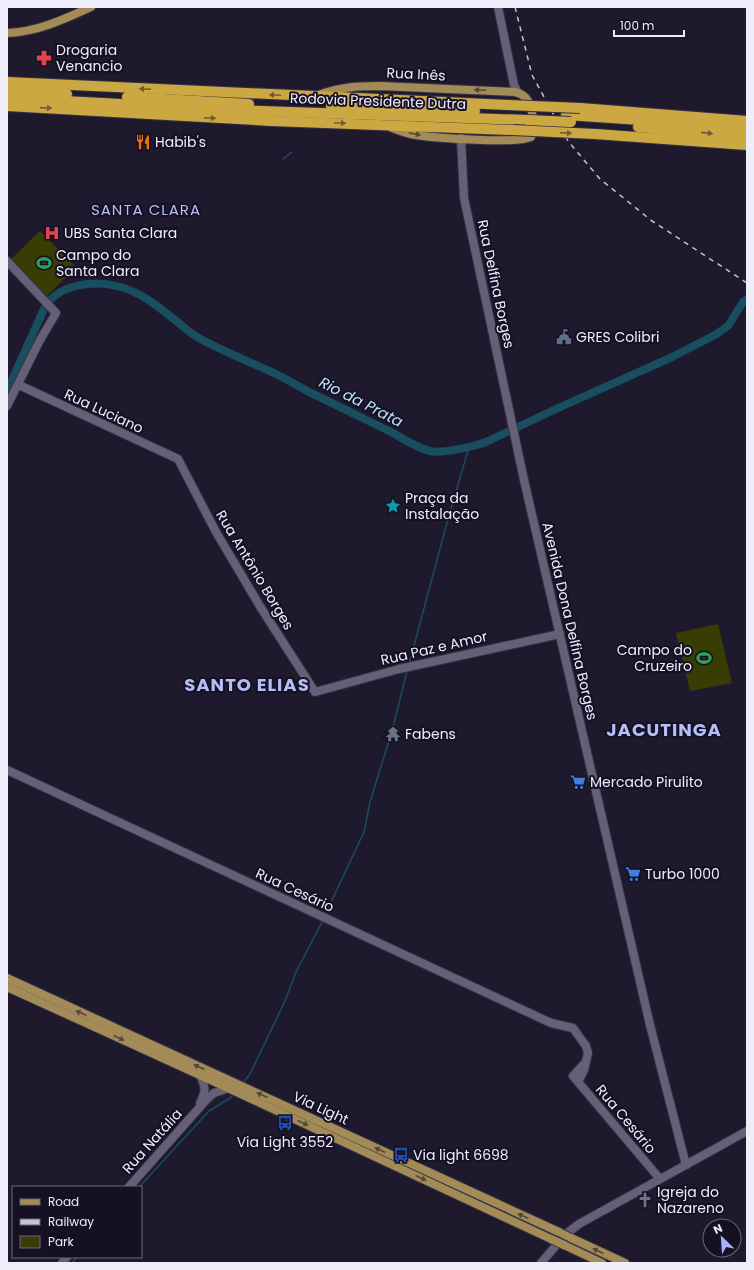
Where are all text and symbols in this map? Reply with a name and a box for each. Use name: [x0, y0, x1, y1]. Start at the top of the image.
scale bar: [614, 12, 684, 38]
text: 100 m: [620, 17, 654, 34]
place label: Drogaria Venancio: [56, 40, 122, 76]
pharmacy icon: Drogaria Venancio: [35, 49, 53, 67]
street label: Rua Inês: [386, 62, 446, 86]
one-way arrow: [139, 86, 151, 93]
one-way arrow: [474, 87, 486, 94]
street label: Rodovia Presidente Dutra: [289, 88, 467, 114]
one-way arrow: [269, 91, 281, 98]
one-way arrow: [40, 105, 52, 112]
one-way arrow: [204, 114, 216, 121]
one-way arrow: [334, 120, 347, 126]
one-way arrow: [560, 129, 572, 136]
one-way arrow: [701, 130, 713, 136]
place label: Habib's: [155, 132, 206, 152]
one-way arrow: [409, 132, 422, 138]
restaurant icon: Habib's: [134, 133, 152, 151]
district label: SANTA CLARA: [91, 199, 201, 220]
street label: Rua Delfina Borges: [473, 218, 519, 350]
place label: UBS Santa Clara: [64, 223, 177, 243]
hospital icon: UBS Santa Clara: [43, 224, 61, 242]
place label: Campo do Santa Clara: [56, 245, 139, 281]
sports icon: Campo do Santa Clara: [35, 254, 53, 272]
place label: GRES Colibri: [576, 327, 659, 347]
public building icon: GRES Colibri: [555, 328, 573, 346]
water label: Rio da Prata: [316, 371, 407, 432]
street label: Rua Luciano: [61, 384, 147, 438]
place label: Praça da Instalação: [405, 488, 479, 524]
place icon: Praça da Instalação: [384, 497, 402, 515]
street label: Rua Antônio Borges: [211, 506, 299, 634]
street label: Avenida Dona Delfina Borges: [537, 520, 603, 722]
street label: Rua Paz e Amor: [379, 626, 489, 670]
place label: Campo do Cruzeiro: [617, 640, 692, 676]
sports icon: Campo do Cruzeiro: [695, 649, 713, 667]
district label: SANTO ELIAS: [184, 672, 310, 697]
district label: JACUTINGA: [606, 717, 722, 742]
place label: Fabens: [405, 724, 456, 744]
temple icon: Fabens: [384, 725, 402, 743]
place label: Mercado Pirulito: [590, 772, 703, 792]
supermarket icon: Mercado Pirulito: [569, 773, 587, 791]
street label: Rua Cesário: [252, 863, 338, 917]
place label: Turbo 1000: [645, 864, 720, 884]
supermarket icon: Turbo 1000: [624, 865, 642, 883]
one-way arrow: [76, 1010, 87, 1016]
one-way arrow: [113, 1035, 124, 1041]
one-way arrow: [194, 1064, 205, 1070]
street label: Rua Cesário: [591, 1080, 661, 1158]
street label: Via Light: [290, 1086, 352, 1130]
one-way arrow: [256, 1092, 267, 1098]
street label: Rua Natália: [118, 1104, 186, 1178]
bus stop icon: Via Light 3552: [276, 1114, 294, 1132]
one-way arrow: [298, 1120, 309, 1126]
place label: Via Light 3552: [237, 1132, 333, 1152]
place label: Via light 6698: [413, 1145, 509, 1165]
one-way arrow: [373, 1146, 385, 1152]
bus stop icon: Via light 6698: [392, 1146, 410, 1164]
one-way arrow: [416, 1175, 427, 1181]
place label: Igreja do Nazareno: [657, 1182, 724, 1218]
legend: [12, 1186, 142, 1258]
church icon: Igreja do Nazareno: [636, 1191, 654, 1209]
text: Road: [48, 1193, 79, 1210]
text: Railway: [48, 1213, 94, 1230]
one-way arrow: [518, 1213, 529, 1219]
north arrow: [702, 1218, 742, 1258]
text: N: [711, 1220, 725, 1238]
text: Park: [48, 1233, 75, 1250]
one-way arrow: [592, 1248, 604, 1254]

